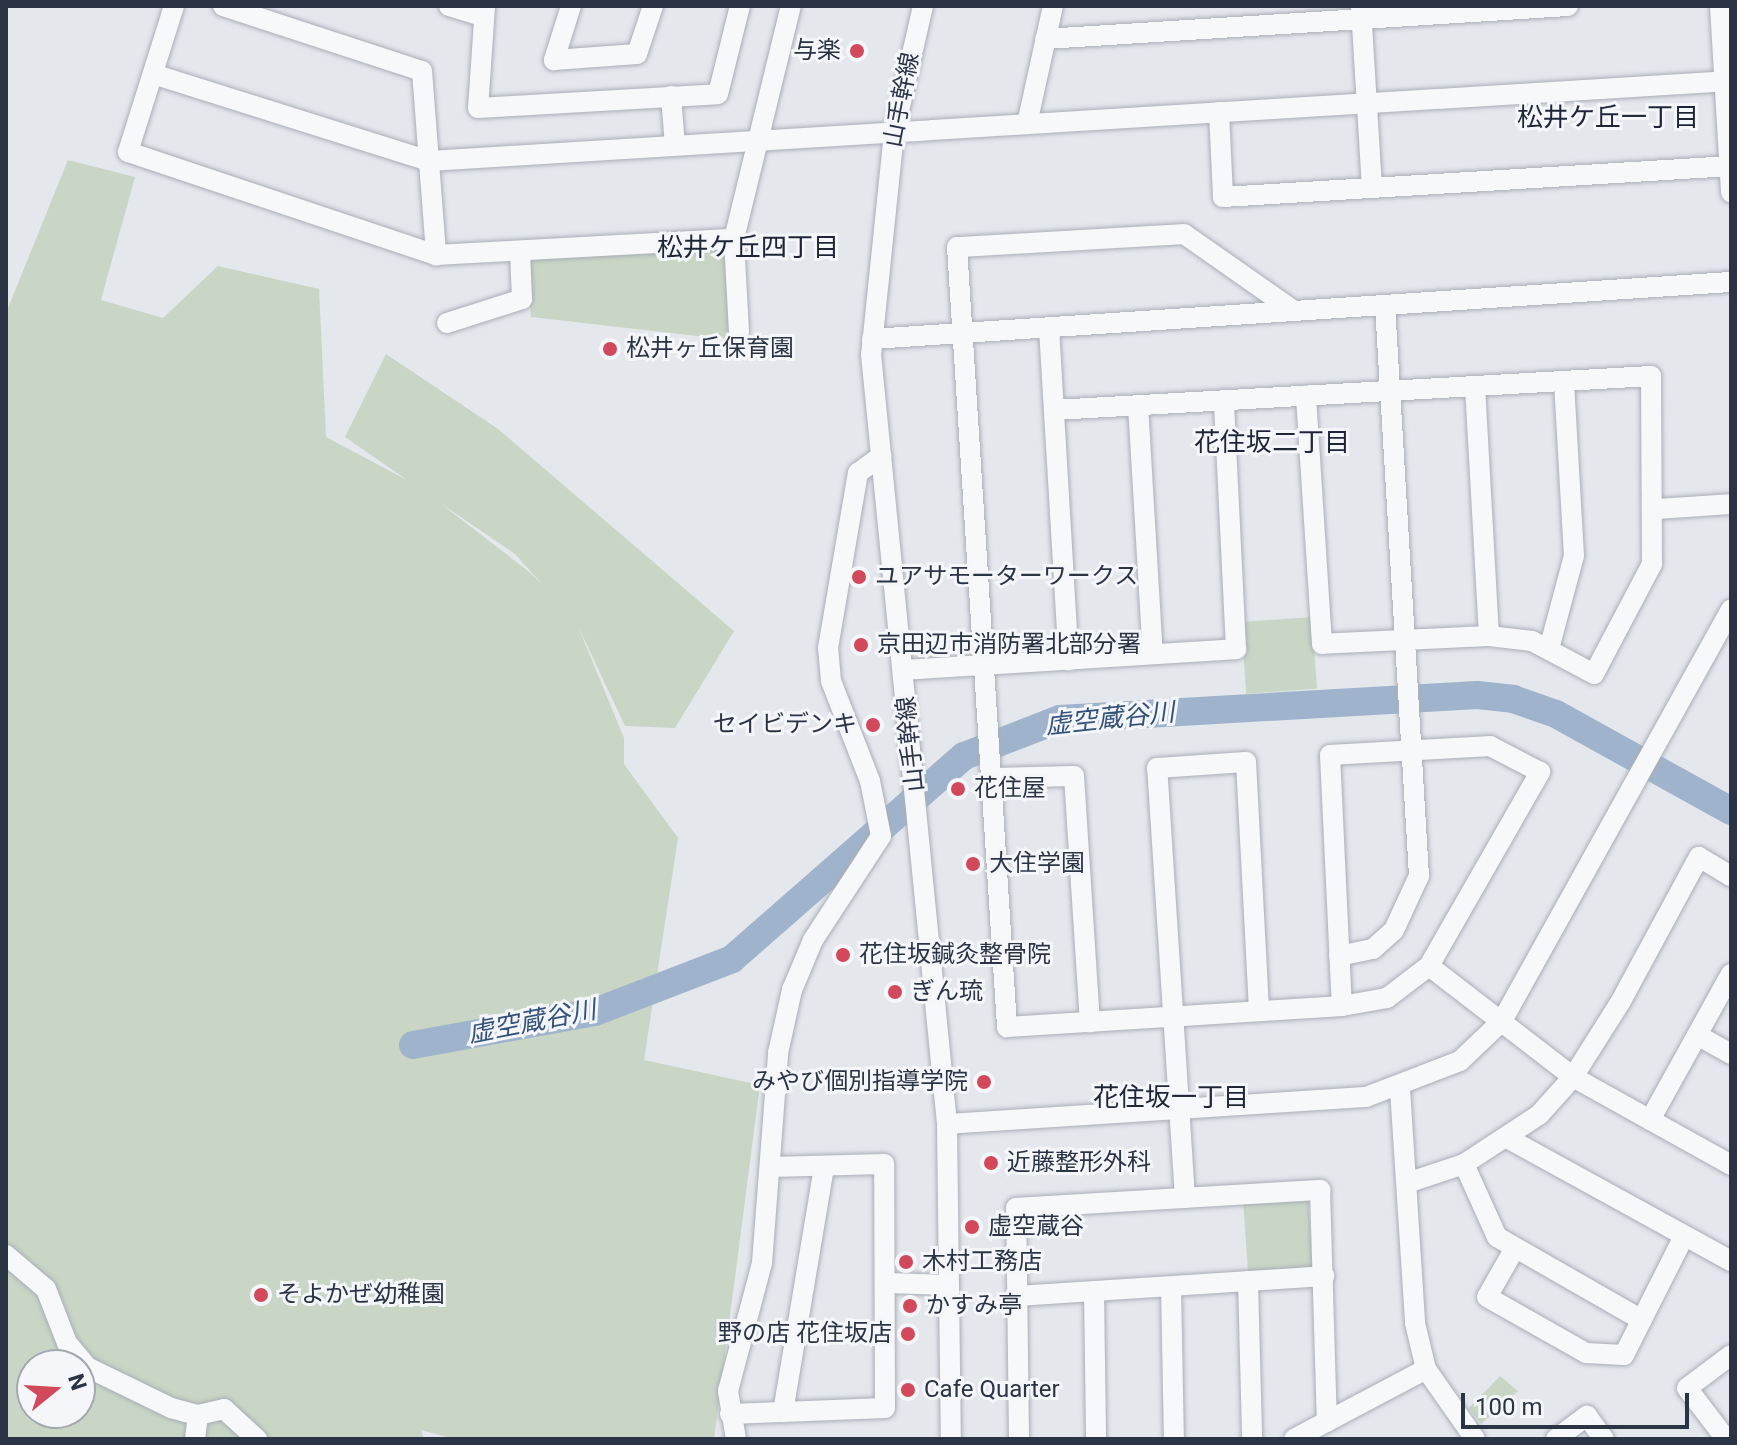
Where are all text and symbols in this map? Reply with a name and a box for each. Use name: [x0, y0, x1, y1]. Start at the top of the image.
place label: 与楽: [793, 37, 841, 65]
marker: 与楽: [848, 42, 866, 60]
street label: 山手幹線: [879, 50, 925, 150]
district label: 松井ケ丘一丁目: [1517, 102, 1699, 134]
district label: 松井ケ丘四丁目: [657, 232, 839, 264]
place label: 松井ヶ丘保育園: [626, 335, 794, 363]
marker: 松井ヶ丘保育園: [601, 340, 619, 358]
district label: 花住坂二丁目: [1194, 427, 1350, 459]
place label: ユアサモーターワークス: [875, 563, 1139, 591]
marker: ユアサモーターワークス: [850, 568, 868, 586]
place label: 京田辺市消防署北部分署: [877, 631, 1141, 659]
marker: 京田辺市消防署北部分署: [852, 636, 870, 654]
street label: 山手幹線: [892, 695, 930, 793]
water label: 虚空蔵谷川: [1044, 697, 1176, 741]
place label: セイビデンキ: [713, 711, 857, 739]
marker: セイビデンキ: [864, 716, 882, 734]
place label: 花住屋: [974, 775, 1046, 803]
marker: 花住屋: [949, 780, 967, 798]
place label: 大住学園: [989, 850, 1085, 878]
marker: 大住学園: [964, 855, 982, 873]
place label: 花住坂鍼灸整骨院: [859, 941, 1051, 969]
marker: 花住坂鍼灸整骨院: [834, 946, 852, 964]
place label: ぎん琉: [911, 978, 983, 1006]
marker: ぎん琉: [886, 983, 904, 1001]
water label: 虚空蔵谷川: [465, 994, 599, 1050]
place label: みやび個別指導学院: [752, 1068, 968, 1096]
marker: みやび個別指導学院: [975, 1073, 993, 1091]
district label: 花住坂一丁目: [1093, 1082, 1249, 1114]
place label: 近藤整形外科: [1007, 1149, 1151, 1177]
marker: 近藤整形外科: [982, 1154, 1000, 1172]
place label: 虚空蔵谷: [988, 1213, 1084, 1241]
marker: 虚空蔵谷: [963, 1218, 981, 1236]
place label: 木村工務店: [922, 1248, 1042, 1276]
marker: 木村工務店: [897, 1253, 915, 1271]
place label: そよかぜ幼稚園: [277, 1281, 445, 1309]
marker: そよかぜ幼稚園: [252, 1286, 270, 1304]
place label: かすみ亭: [926, 1292, 1022, 1320]
marker: かすみ亭: [901, 1297, 919, 1315]
place label: 野の店 花住坂店: [718, 1320, 892, 1348]
marker: 野の店 花住坂店: [899, 1325, 917, 1343]
north arrow: [16, 1349, 96, 1429]
text: N: [63, 1371, 92, 1393]
place label: Cafe Quarter: [924, 1376, 1060, 1404]
scale bar: [1465, 1377, 1693, 1427]
marker: Cafe Quarter: [899, 1381, 917, 1399]
text: 100 m: [1475, 1393, 1542, 1421]

